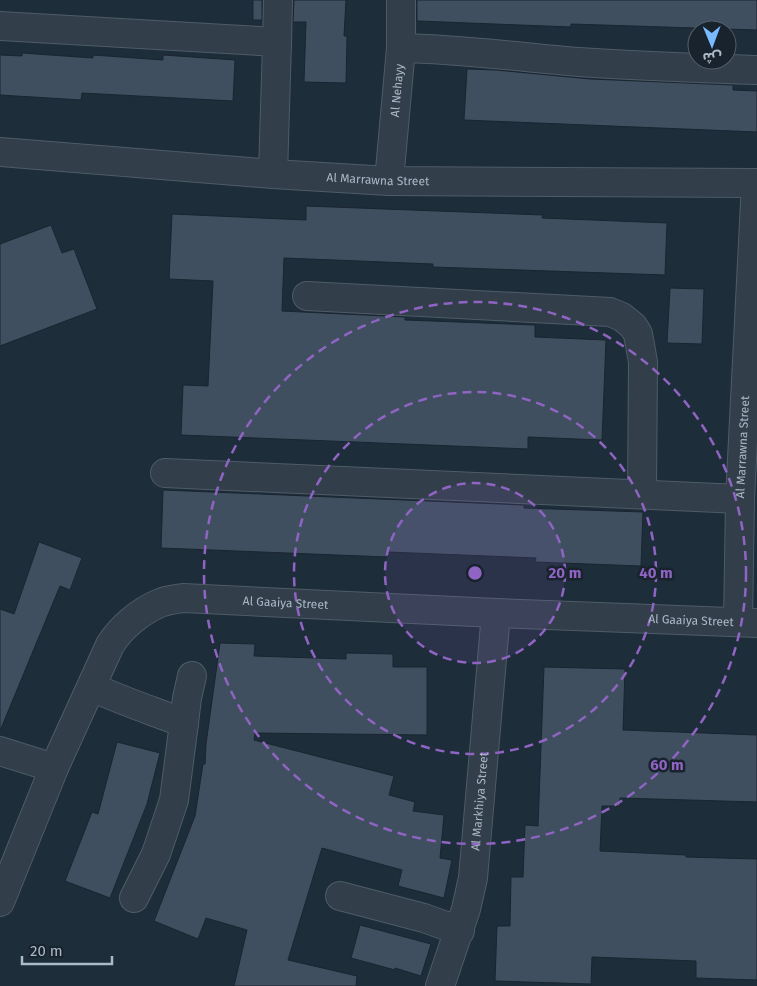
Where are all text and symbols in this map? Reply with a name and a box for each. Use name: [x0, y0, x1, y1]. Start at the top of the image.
north arrow: [687, 20, 737, 70]
text: ش: [702, 49, 722, 66]
street label: Al Nehayy: [388, 63, 407, 118]
street label: Al Marrawna Street: [326, 170, 430, 188]
street label: Al Marrawna Street: [733, 395, 752, 499]
centre of rings: [466, 564, 484, 582]
text: 20 m: [549, 564, 581, 582]
text: 40 m: [639, 564, 673, 582]
street label: Al Gaaiya Street: [242, 594, 329, 612]
street label: Al Gaaiya Street: [648, 612, 735, 629]
street label: Al Markhiya Street: [468, 751, 491, 851]
text: 60 m: [650, 756, 684, 774]
scale bar: [22, 934, 112, 966]
text: 20 m: [30, 942, 63, 960]

